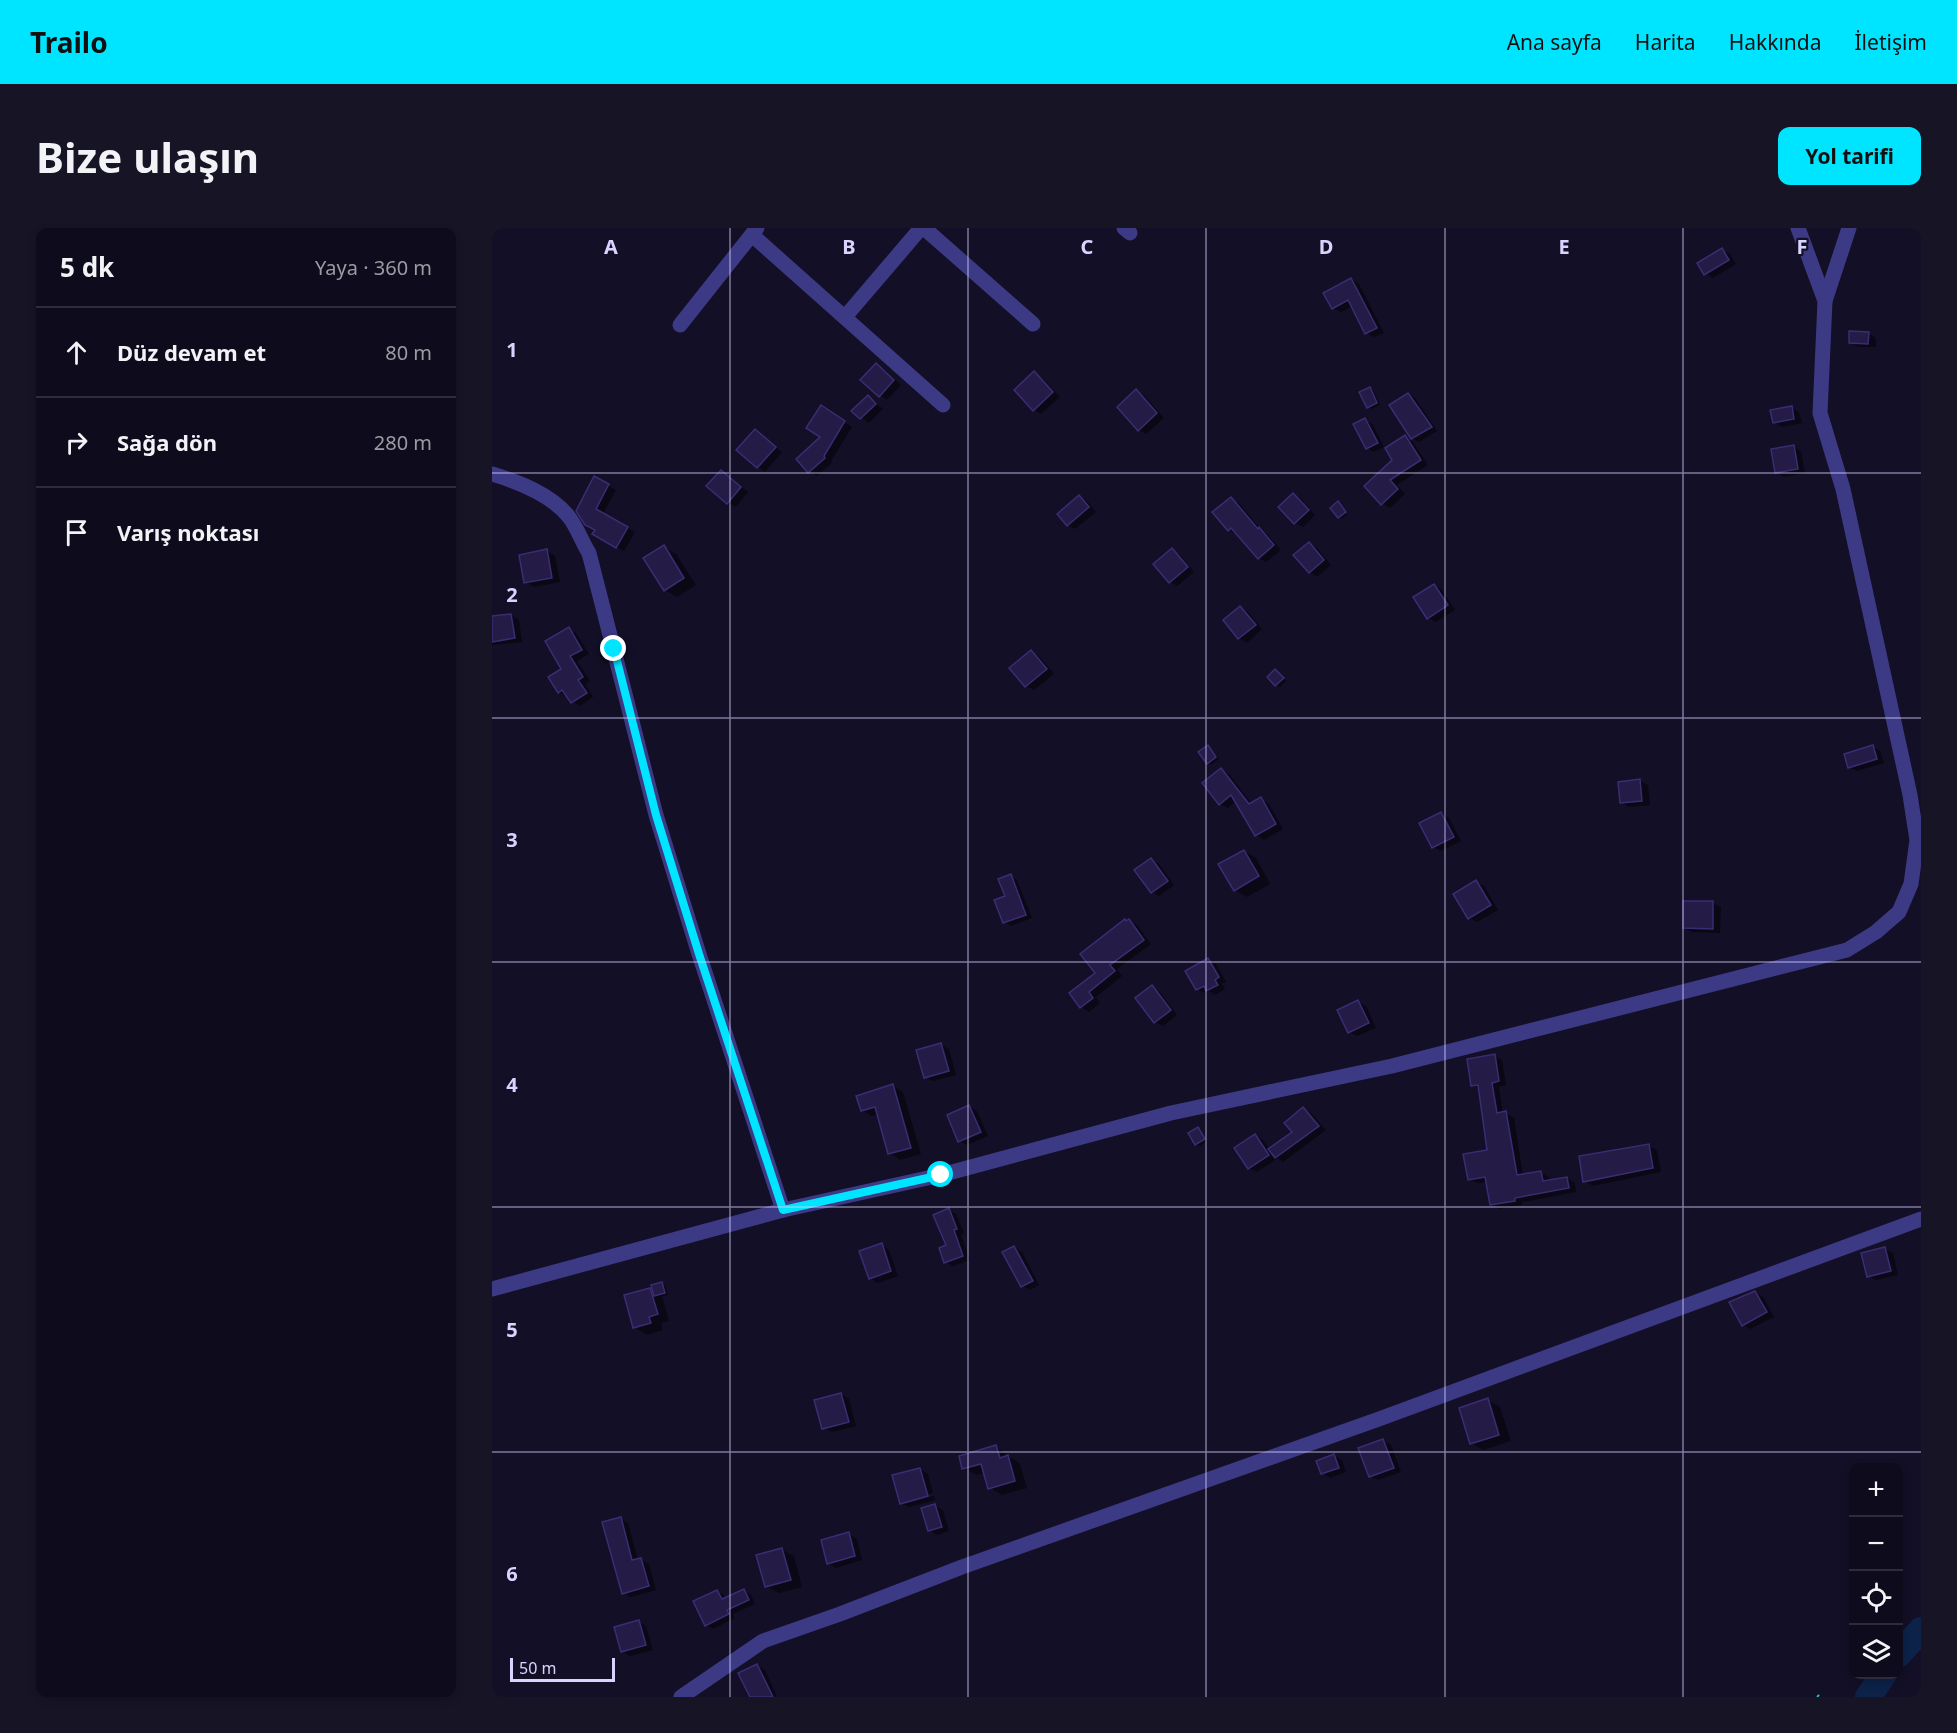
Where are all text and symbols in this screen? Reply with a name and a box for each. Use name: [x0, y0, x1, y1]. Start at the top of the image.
text: Trailo: [30, 23, 108, 61]
text: Ana sayfa: [1507, 28, 1602, 56]
text: Harita: [1635, 28, 1696, 56]
text: Hakkında: [1729, 28, 1822, 56]
text: İletişim: [1855, 28, 1927, 56]
button: Yol tarifi: [1778, 127, 1921, 185]
text: Bize ulaşın: [36, 128, 259, 185]
text: A: [604, 233, 618, 260]
text: B: [842, 233, 856, 260]
text: C: [1081, 233, 1094, 260]
text: D: [1319, 233, 1333, 260]
text: E: [1558, 233, 1570, 260]
text: F: [1797, 233, 1807, 260]
text: 5 dk: [60, 249, 114, 285]
text: Yaya · 360 m: [315, 254, 432, 281]
icon: ahead: [60, 336, 93, 369]
text: 1: [506, 336, 518, 363]
text: Düz devam et: [117, 337, 266, 367]
text: 80 m: [385, 339, 432, 366]
icon: right: [60, 426, 93, 459]
text: Sağa dön: [117, 427, 217, 457]
text: 280 m: [374, 429, 432, 456]
icon: arrive: [60, 516, 93, 549]
text: Varış noktası: [117, 517, 259, 547]
text: 2: [506, 581, 518, 608]
route end: [600, 635, 626, 661]
text: 3: [506, 826, 518, 853]
text: 4: [506, 1071, 518, 1098]
route start: [927, 1161, 953, 1187]
text: 5: [506, 1316, 518, 1343]
map controls: [1849, 1463, 1903, 1679]
button: +: [1849, 1463, 1903, 1517]
button: −: [1849, 1517, 1903, 1571]
text: 6: [506, 1560, 518, 1587]
button: locate: [1849, 1571, 1903, 1625]
button: layers: [1849, 1625, 1903, 1679]
scale bar: [510, 1655, 615, 1682]
text: 50 m: [519, 1657, 556, 1679]

